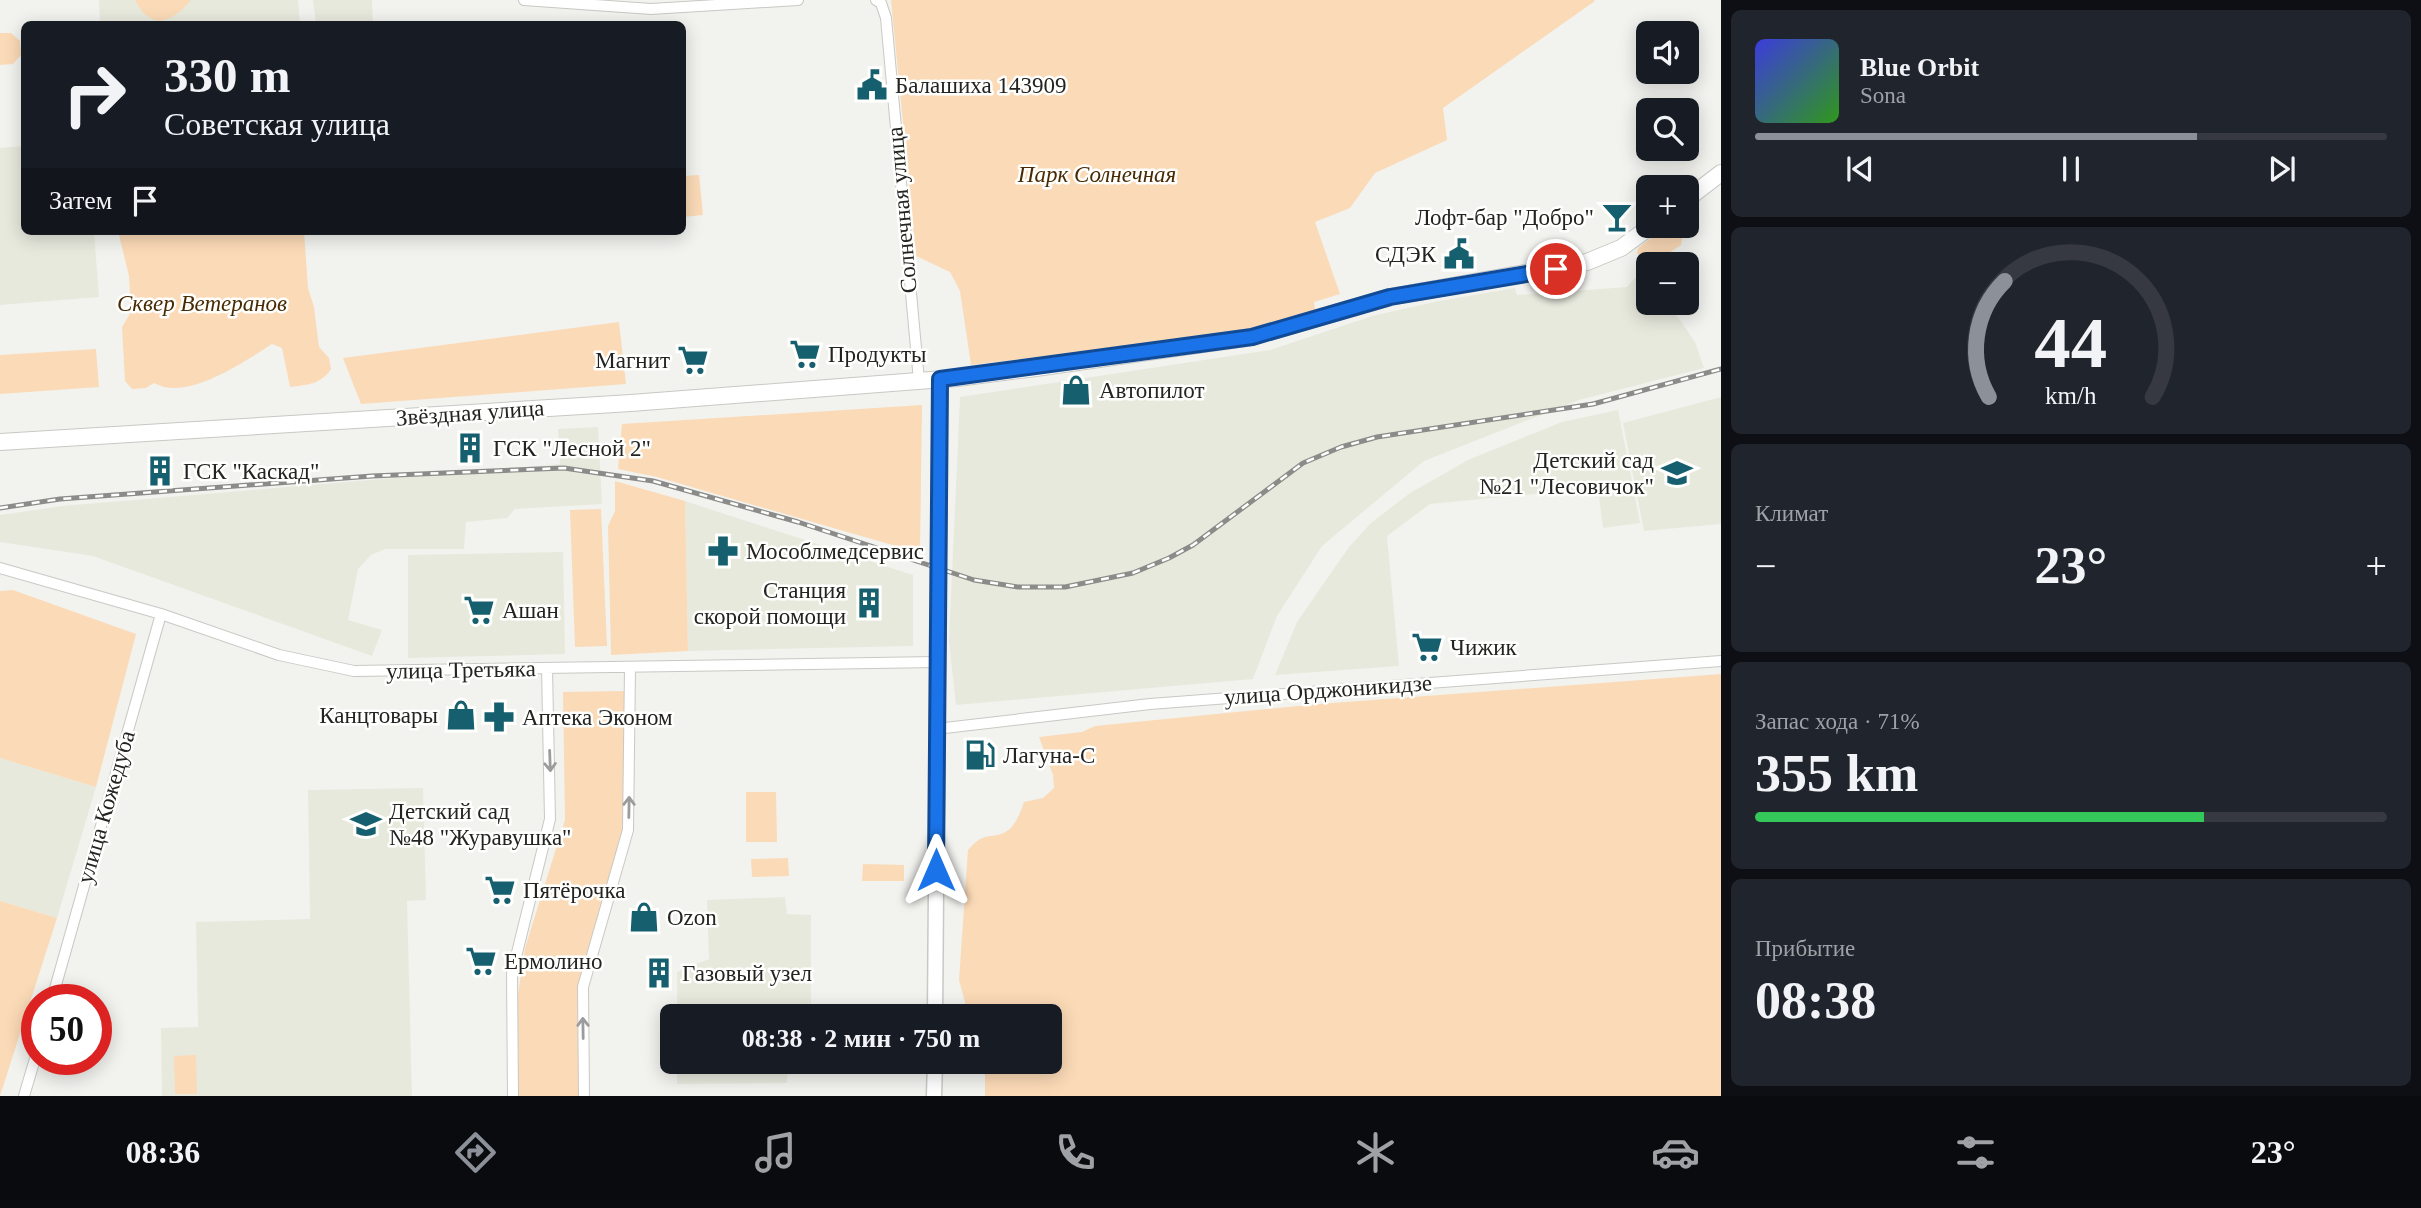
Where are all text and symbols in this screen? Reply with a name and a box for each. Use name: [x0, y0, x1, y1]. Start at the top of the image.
map controls: [1636, 21, 1699, 315]
button: sound: [1636, 21, 1699, 84]
text: 330 m: [164, 48, 291, 103]
icon: right: [49, 49, 140, 140]
text: Blue Orbit: [1860, 53, 1979, 82]
public building icon: Балашиха 143909: [855, 68, 889, 102]
place label: Балашиха 143909: [895, 73, 1066, 98]
text: Sona: [1860, 83, 1906, 108]
button: search: [1636, 98, 1699, 161]
text: Советская улица: [164, 106, 390, 142]
street label: Солнечная улица: [882, 126, 922, 294]
icon: previous: [1841, 150, 1879, 188]
icon: pause: [2052, 150, 2090, 188]
icon: next: [2263, 150, 2301, 188]
park label: Парк Солнечная: [1017, 162, 1176, 187]
button: +: [1636, 175, 1699, 238]
icon: arrive: [126, 182, 164, 220]
text: Затем: [49, 186, 112, 215]
bar icon: Лофт-бар "Добро": [1600, 200, 1634, 234]
place label: Лофт-бар "Добро": [1415, 205, 1594, 230]
public building icon: СДЭК: [1442, 237, 1476, 271]
pin: [1526, 239, 1586, 299]
place label: СДЭК: [1375, 242, 1437, 267]
icon: arrive: [1537, 250, 1575, 288]
button: −: [1636, 252, 1699, 315]
park label: Сквер Ветеранов: [117, 291, 287, 316]
text: 44: [2035, 302, 2107, 383]
supermarket icon: Продукты: [788, 337, 822, 371]
place label: Продукты: [828, 342, 927, 367]
supermarket icon: Магнит: [676, 343, 710, 377]
place label: Магнит: [595, 348, 670, 373]
shop icon: Автопилот: [1059, 373, 1093, 407]
place label: Автопилот: [1099, 378, 1205, 403]
text: km/h: [2045, 382, 2097, 409]
street label: Звёздная улица: [395, 395, 545, 431]
building icon: ГСК "Лесной 2": [453, 431, 487, 465]
place label: ГСК "Лесной 2": [493, 436, 651, 461]
place label: Детский сад №21 "Лесовичок": [1479, 448, 1654, 499]
building icon: ГСК "Каскад": [143, 454, 177, 488]
school or university icon: Детский сад №21 "Лесовичок": [1660, 456, 1694, 490]
place label: ГСК "Каскад": [183, 459, 319, 484]
text: Климат: [1755, 501, 1828, 526]
pharmacy icon: Мособлмедсервис: [706, 534, 740, 568]
text: 23°: [2035, 537, 2107, 594]
place label: Мособлмедсервис: [746, 539, 924, 564]
text: −: [1755, 545, 1776, 587]
text: +: [2366, 545, 2387, 587]
place label: Станция скорой помощи: [694, 578, 846, 629]
building icon: Станция скорой помощи: [852, 586, 886, 620]
supermarket icon: Ашан: [462, 593, 496, 627]
place label: Ашан: [502, 598, 559, 623]
supermarket icon: Чижик: [1410, 630, 1444, 664]
place label: Чижик: [1450, 635, 1517, 660]
street label: улица Третьяка: [386, 656, 536, 684]
street label: улица Орджоникидзе: [1223, 670, 1433, 710]
shop icon: Канцтовары: [444, 698, 478, 732]
pharmacy icon: Аптека Эконом: [482, 700, 516, 734]
place label: Канцтовары: [319, 703, 438, 728]
place label: Аптека Эконом: [522, 705, 673, 730]
text: Запас хода · 71%: [1755, 709, 1920, 734]
street label: улица Кожедуба: [72, 728, 140, 886]
fuel station icon: Лагуна-С: [963, 738, 997, 772]
place label: Лагуна-С: [1003, 743, 1095, 768]
text: 355 km: [1755, 745, 1918, 802]
one-way arrow: [543, 749, 556, 772]
one-way arrow: [623, 796, 636, 819]
place label: Детский сад №48 "Журавушка": [389, 799, 571, 850]
school or university icon: Детский сад №48 "Журавушка": [349, 807, 383, 841]
position arrow: [899, 833, 973, 907]
supermarket icon: Пятёрочка: [483, 873, 517, 907]
place label: Пятёрочка: [523, 878, 625, 903]
shop icon: Ozon: [627, 900, 661, 934]
place label: Ozon: [667, 905, 717, 930]
text: Прибытие: [1755, 936, 1855, 961]
supermarket icon: Ермолино: [464, 944, 498, 978]
place label: Ермолино: [504, 949, 603, 974]
building icon: Газовый узел: [642, 956, 676, 990]
place label: Газовый узел: [682, 961, 812, 986]
text: 08:38: [1755, 972, 1876, 1029]
speed limit sign: 50: [21, 984, 112, 1075]
one-way arrow: [576, 1017, 590, 1040]
text: 08:38 · 2 мин · 750 m: [742, 1024, 980, 1053]
icon: directions: [451, 1128, 500, 1177]
icon: music: [751, 1128, 800, 1177]
icon: phone: [1051, 1128, 1100, 1177]
icon: climate: [1351, 1128, 1400, 1177]
icon: car: [1651, 1128, 1700, 1177]
icon: filters: [1951, 1128, 2000, 1177]
text: 08:36: [125, 1134, 200, 1170]
text: 23°: [2251, 1134, 2295, 1170]

